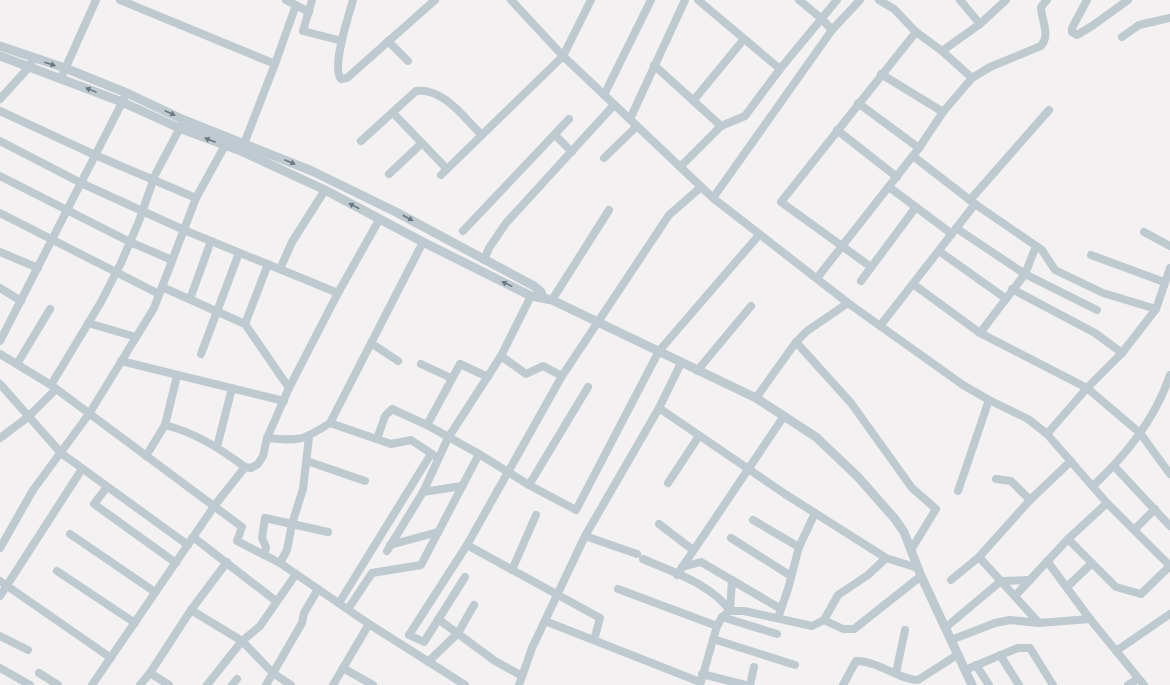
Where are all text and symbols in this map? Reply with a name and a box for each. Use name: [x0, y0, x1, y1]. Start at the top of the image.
one-way arrow: [44, 61, 56, 67]
one-way arrow: [84, 86, 96, 92]
one-way arrow: [164, 110, 176, 116]
one-way arrow: [204, 136, 216, 142]
one-way arrow: [285, 160, 297, 166]
one-way arrow: [348, 202, 360, 209]
one-way arrow: [402, 215, 413, 222]
one-way arrow: [501, 281, 513, 287]

